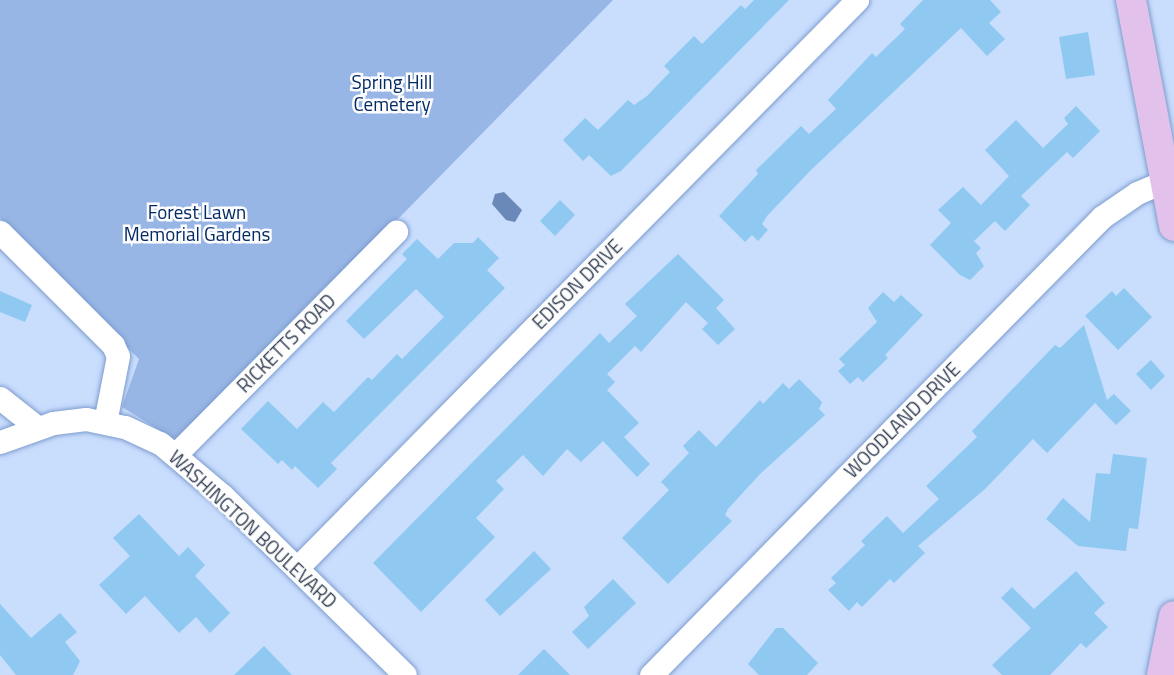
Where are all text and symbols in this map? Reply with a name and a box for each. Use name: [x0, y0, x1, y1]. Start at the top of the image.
park label: Spring Hill Cemetery: [352, 71, 432, 115]
park label: Forest Lawn Memorial Gardens: [124, 201, 270, 245]
street label: EDISON DRIVE: [527, 234, 627, 334]
street label: RICKETTS ROAD: [232, 289, 340, 397]
street label: WOODLAND DRIVE: [839, 357, 965, 483]
street label: WASHINGTON BOULEVARD: [164, 445, 342, 613]

